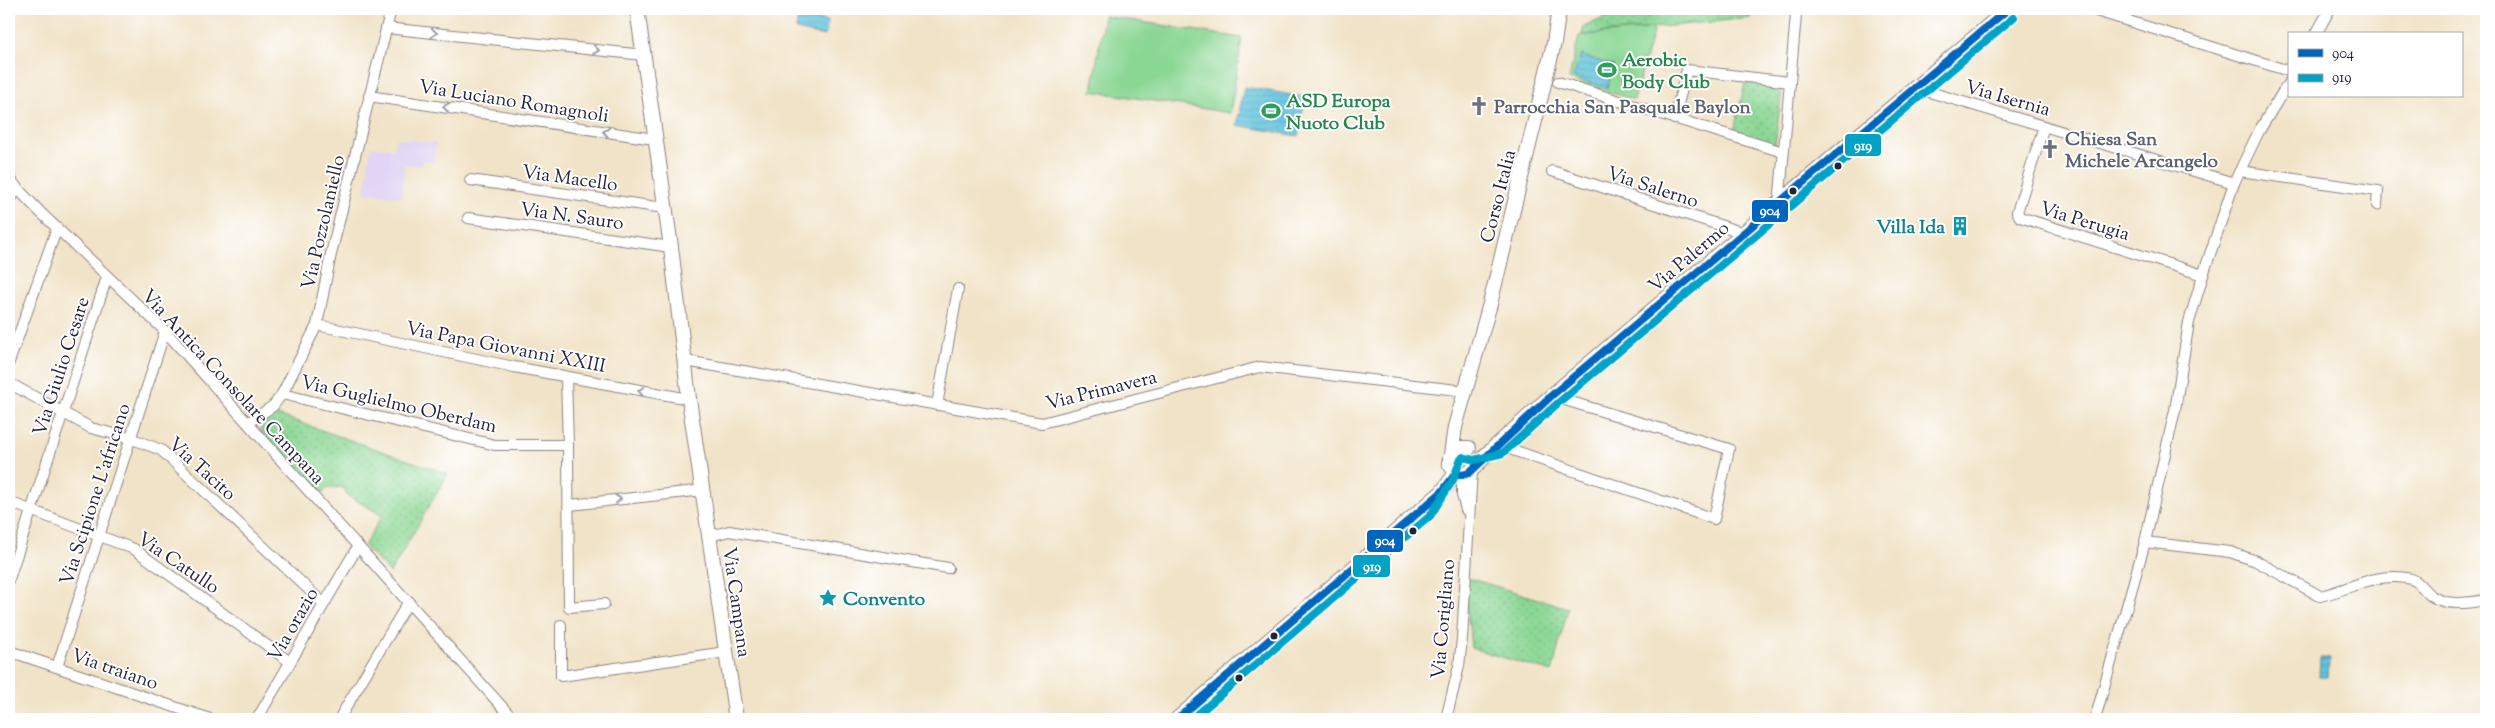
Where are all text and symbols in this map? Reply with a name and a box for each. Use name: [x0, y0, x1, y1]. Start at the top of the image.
one-way arrow: [430, 27, 438, 38]
legend: [2288, 32, 2462, 98]
one-way arrow: [592, 44, 600, 55]
text: 904: [2332, 44, 2354, 65]
place label: Aerobic Body Club: [1622, 48, 1711, 97]
sports icon: Aerobic Body Club: [1596, 59, 1618, 81]
text: 919: [2332, 68, 2352, 89]
street label: Via Luciano Romagnoli: [417, 74, 611, 131]
street label: Via Isernia: [1962, 74, 2053, 125]
place label: ASD Europa Nuoto Club: [1286, 89, 1391, 138]
church icon: Parrocchia San Pasquale Baylon: [1468, 95, 1490, 117]
place label: Parrocchia San Pasquale Baylon: [1494, 95, 1752, 122]
sports icon: ASD Europa Nuoto Club: [1260, 100, 1282, 122]
one-way arrow: [441, 103, 450, 113]
one-way arrow: [602, 127, 611, 137]
place label: Chiesa San Michele Arcangelo: [2065, 127, 2219, 176]
line badge: 919: [1844, 133, 1882, 157]
text: 919: [1854, 137, 1872, 157]
church icon: Chiesa San Michele Arcangelo: [2039, 138, 2061, 160]
street label: Corso Italia: [1475, 147, 1524, 246]
street label: Via Pozzolaniello: [296, 153, 353, 293]
street label: Via Macello: [520, 159, 619, 200]
street label: Via Salerno: [1603, 161, 1702, 216]
unlabelled marker: [1833, 161, 1843, 171]
unlabelled marker: [1788, 186, 1798, 196]
street label: Via Perugia: [2036, 196, 2133, 249]
street label: Via N. Sauro: [518, 197, 625, 238]
line badge: 904: [1751, 199, 1789, 223]
text: 904: [1760, 202, 1780, 222]
place label: Villa Ida: [1876, 215, 1945, 242]
building icon: Villa Ida: [1949, 215, 1971, 237]
street label: Via Palermo: [1643, 216, 1736, 300]
street label: Via Antica Consolare Campana: [134, 284, 330, 492]
street label: Via Giulio Cesare: [27, 294, 98, 440]
street label: Via Papa Giovanni XXIII: [403, 316, 608, 381]
street label: Via Primavera: [1043, 365, 1160, 418]
street label: Via Guglielmo Oberdam: [298, 370, 499, 441]
one-way arrow: [637, 386, 645, 396]
street label: Via Scipione L'africano: [54, 400, 139, 589]
street label: Via Tacito: [161, 432, 241, 508]
one-way arrow: [614, 494, 622, 505]
unlabelled marker: [1408, 526, 1418, 536]
street label: Via Catullo: [131, 527, 224, 602]
line badge: 904: [1366, 529, 1404, 553]
text: 904: [1375, 532, 1395, 552]
street label: Via Campana: [714, 545, 757, 659]
line badge: 919: [1352, 554, 1391, 578]
text: 919: [1363, 558, 1381, 578]
street label: Via Corigliano: [1426, 558, 1463, 680]
street label: Via orazio: [262, 583, 326, 667]
place icon: Convento: [817, 587, 839, 609]
place label: Convento: [843, 587, 926, 614]
unlabelled marker: [1269, 631, 1279, 641]
street label: Via traiano: [67, 643, 161, 698]
unlabelled marker: [1234, 673, 1244, 683]

